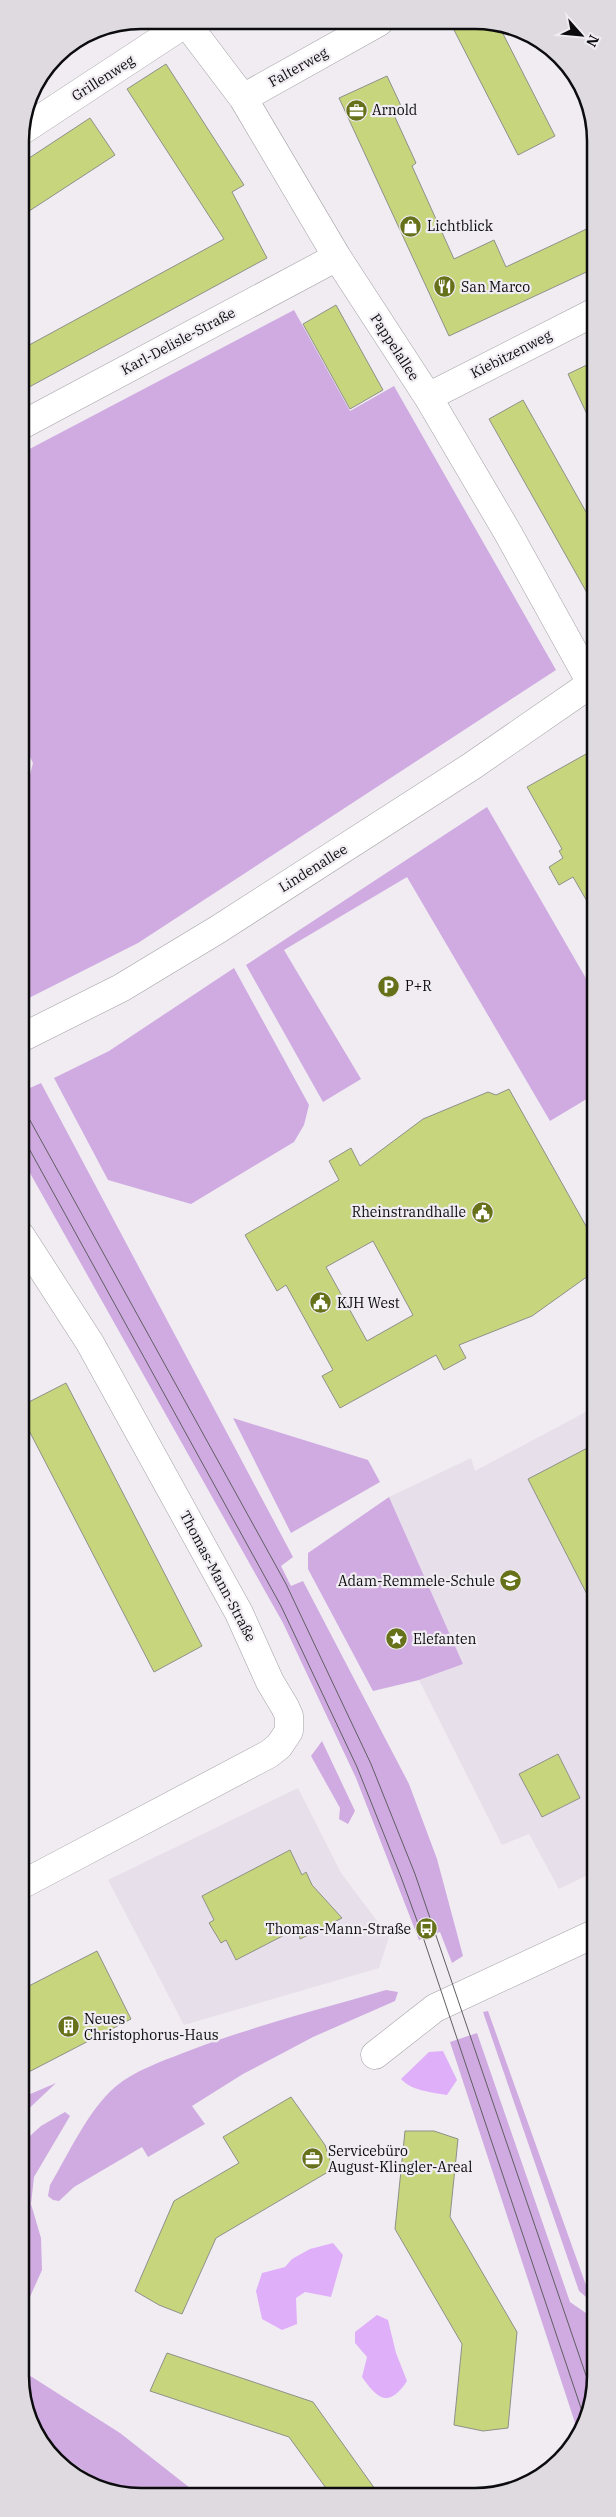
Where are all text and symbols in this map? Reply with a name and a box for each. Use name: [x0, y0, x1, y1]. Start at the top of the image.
north arrow: [556, 10, 606, 60]
text: N: [582, 32, 603, 50]
street label: Falterweg: [265, 43, 331, 91]
street label: Grillenweg: [68, 51, 138, 105]
office icon: Arnold: [344, 98, 368, 122]
place label: Arnold: [372, 101, 418, 119]
shop icon: Lichtblick: [399, 214, 423, 238]
place label: Lichtblick: [427, 217, 494, 235]
restaurant icon: San Marco: [433, 275, 457, 299]
place label: San Marco: [461, 278, 530, 296]
street label: Karl-Delisle-Straße: [118, 303, 238, 379]
street label: Pappelallee: [367, 310, 423, 384]
street label: Kiebitzenweg: [467, 326, 555, 382]
street label: Lindenallee: [275, 840, 351, 896]
parking icon: P+R: [377, 974, 401, 998]
place label: P+R: [405, 977, 432, 995]
public building icon: Rheinstrandhalle: [470, 1200, 494, 1224]
place label: Rheinstrandhalle: [352, 1203, 466, 1221]
public building icon: KJH West: [309, 1291, 333, 1315]
place label: KJH West: [337, 1294, 400, 1312]
street label: Thomas-Mann-Straße: [176, 1508, 260, 1644]
school or university icon: Adam-Remmele-Schule: [499, 1569, 523, 1593]
place label: Adam-Remmele-Schule: [338, 1572, 495, 1590]
place icon: Elefanten: [385, 1627, 409, 1651]
place label: Elefanten: [413, 1630, 477, 1648]
bus stop icon: Thomas-Mann-Straße: [415, 1917, 439, 1941]
place label: Thomas-Mann-Straße: [266, 1920, 411, 1938]
place label: Neues Christophorus-Haus: [84, 2010, 219, 2044]
building icon: Neues Christophorus-Haus: [56, 2015, 80, 2039]
place label: Servicebüro August-Klingler-Areal: [328, 2142, 472, 2176]
office icon: Servicebüro August-Klingler-Areal: [300, 2147, 324, 2171]

